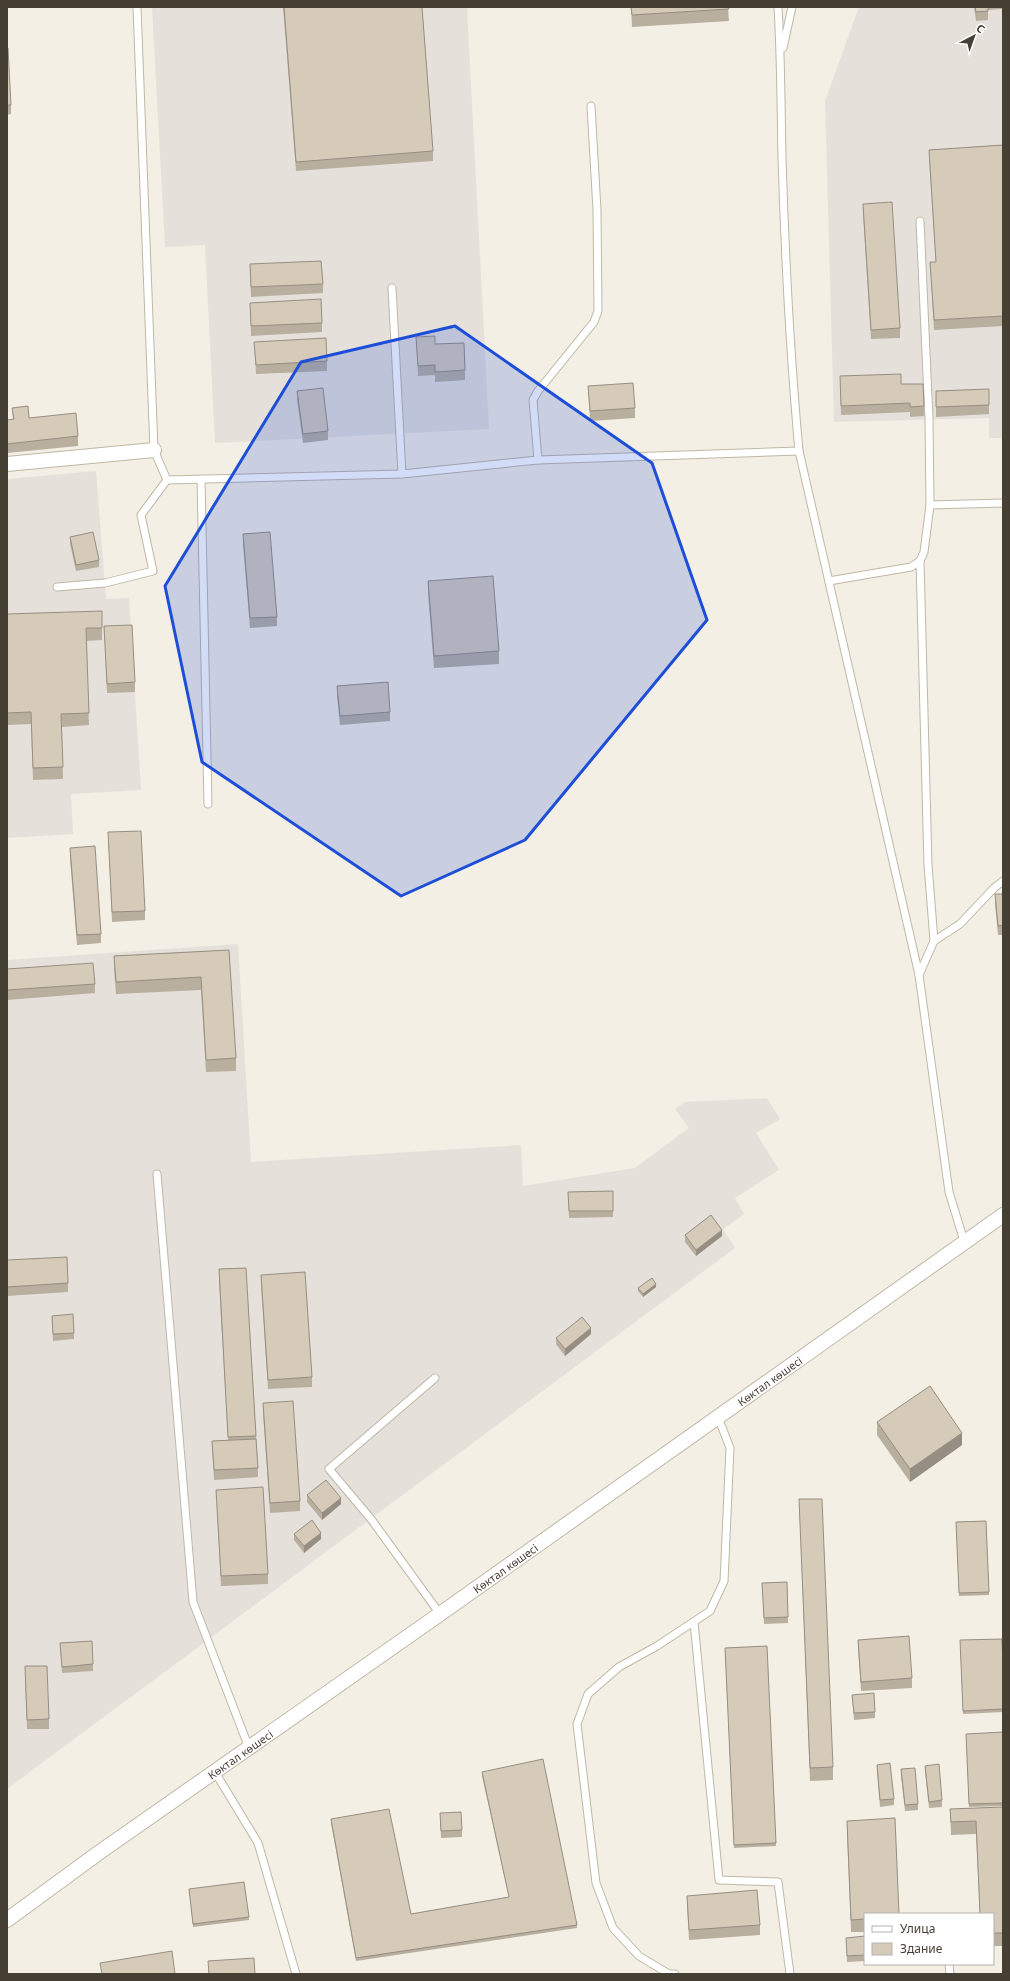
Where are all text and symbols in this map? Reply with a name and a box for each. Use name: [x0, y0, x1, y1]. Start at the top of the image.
north arrow: [954, 16, 994, 56]
text: С: [973, 20, 988, 36]
street label: Көктал көшесі: [734, 1352, 805, 1409]
street label: Көктал көшесі: [470, 1540, 541, 1596]
street label: Көктал көшесі: [204, 1726, 275, 1782]
legend: [864, 1913, 994, 1965]
text: Улица: [900, 1920, 935, 1937]
text: Здание: [900, 1940, 943, 1957]

